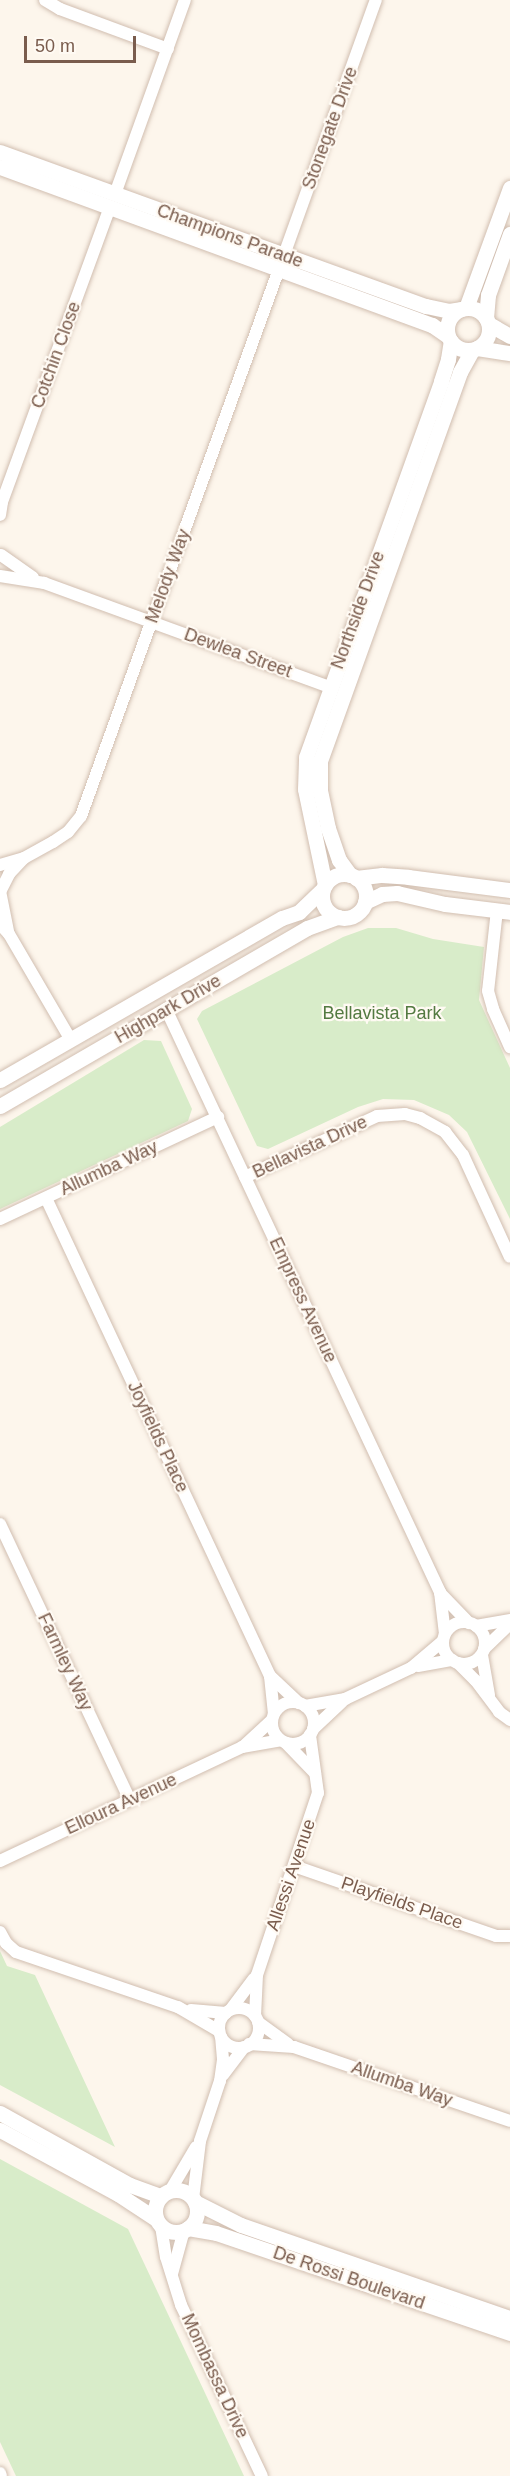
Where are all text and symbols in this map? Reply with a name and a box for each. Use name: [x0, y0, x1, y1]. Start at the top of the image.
scale bar: [27, 24, 140, 62]
text: 50 m: [35, 36, 75, 56]
street label: Stonegate Drive: [298, 64, 362, 192]
street label: Champions Parade: [154, 200, 306, 272]
street label: Cotchin Close: [27, 299, 85, 411]
street label: Melody Way: [141, 526, 195, 626]
street label: Northside Drive: [327, 548, 389, 672]
street label: Dewlea Street: [181, 624, 295, 682]
street label: Highpark Drive: [111, 970, 225, 1048]
park label: Bellavista Park: [322, 1002, 442, 1024]
street label: Bellavista Drive: [249, 1111, 371, 1183]
street label: Allumba Way: [57, 1136, 161, 1200]
street label: Empress Avenue: [264, 1233, 342, 1367]
street label: Joyfields Place: [123, 1378, 193, 1496]
street label: Farmley Way: [33, 1610, 97, 1714]
street label: Elloura Avenue: [61, 1768, 181, 1840]
street label: Allessi Avenue: [262, 1816, 320, 1934]
street label: Playfields Place: [338, 1872, 466, 1934]
street label: Allumba Way: [349, 2057, 455, 2111]
street label: De Rossi Boulevard: [270, 2242, 428, 2314]
street label: Mombassa Drive: [177, 2310, 253, 2442]

